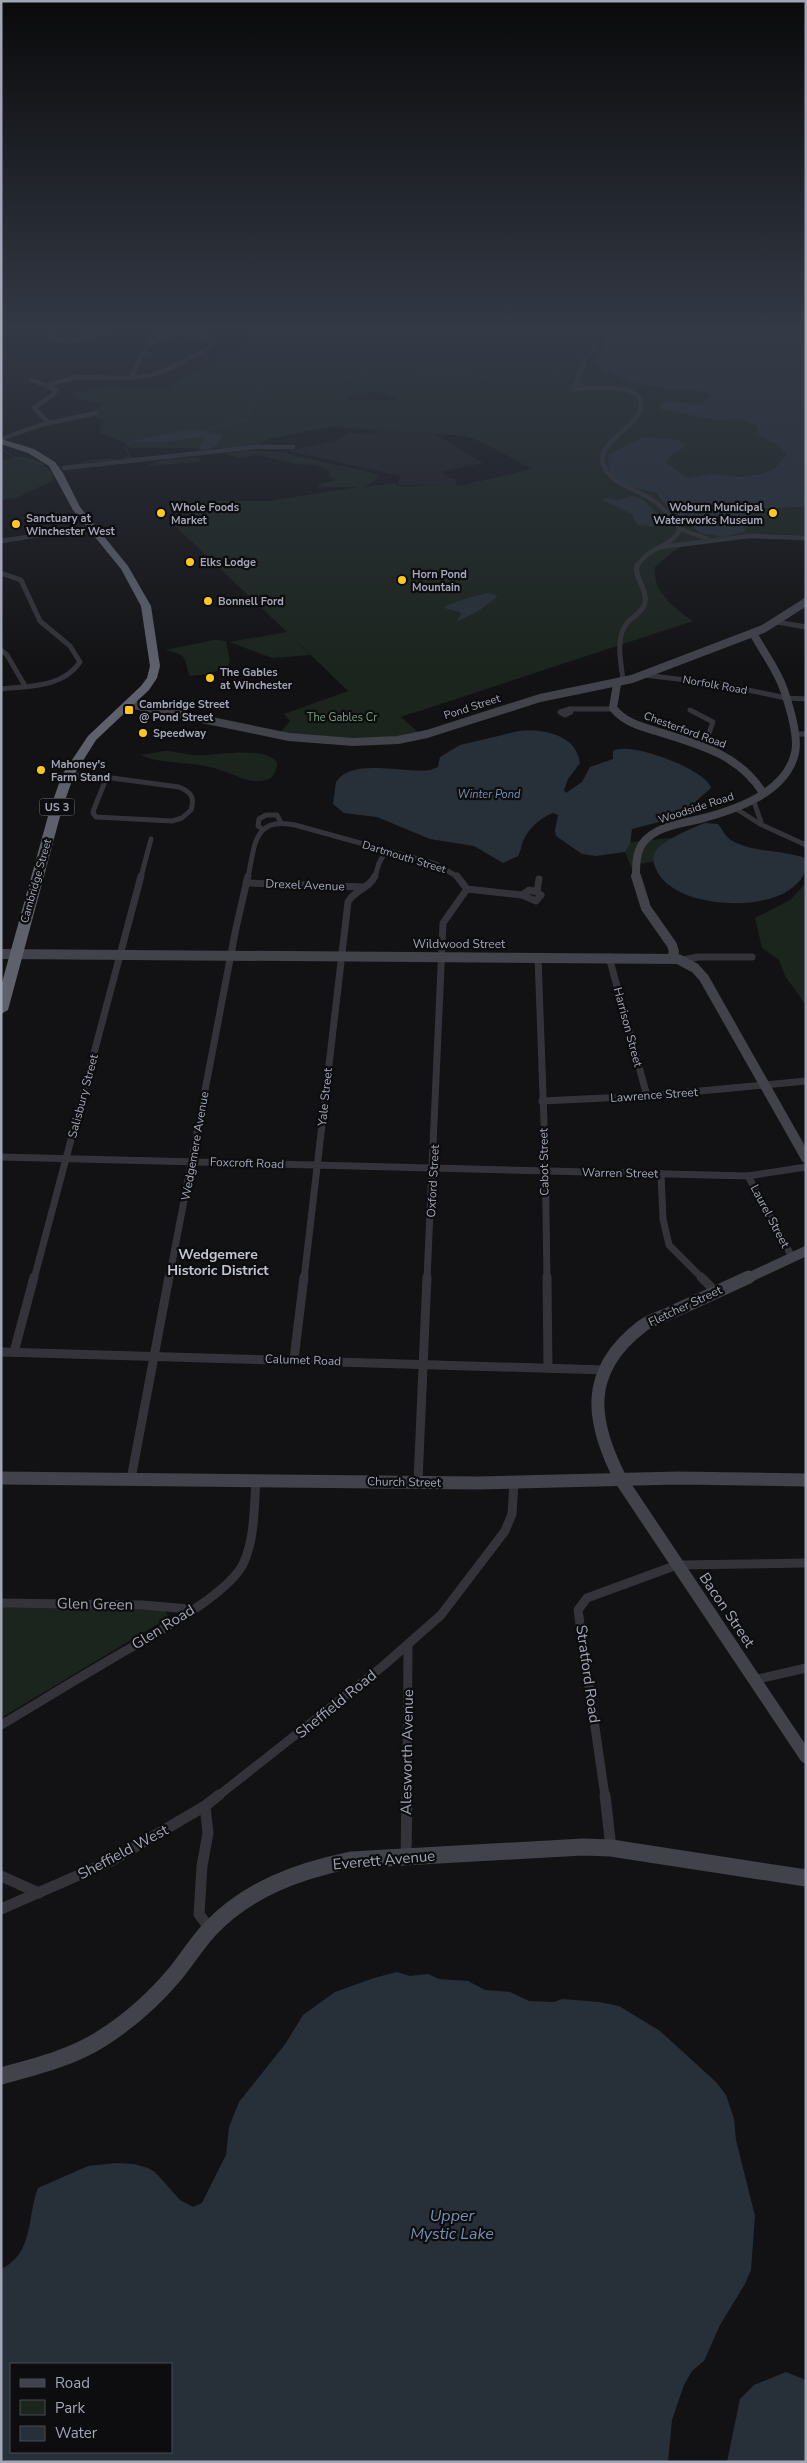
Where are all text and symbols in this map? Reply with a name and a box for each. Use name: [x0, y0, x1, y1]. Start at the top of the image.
place label: Whole Foods Market: [171, 500, 239, 528]
place label: Woburn Municipal Waterworks Museum: [653, 500, 763, 528]
marker: Whole Foods Market: [155, 507, 167, 519]
marker: Woburn Municipal Waterworks Museum: [767, 507, 779, 519]
place label: Sanctuary at Winchester West: [26, 511, 116, 539]
marker: Sanctuary at Winchester West: [10, 518, 22, 530]
place label: Elks Lodge: [200, 555, 256, 570]
marker: Elks Lodge: [184, 556, 196, 568]
place label: Horn Pond Mountain: [412, 567, 467, 595]
marker: Horn Pond Mountain: [396, 574, 408, 586]
place label: Bonnell Ford: [218, 594, 284, 609]
marker: Bonnell Ford: [202, 595, 214, 607]
place label: The Gables at Winchester: [220, 665, 293, 693]
marker: The Gables at Winchester: [204, 672, 216, 684]
street label: Norfolk Road: [682, 672, 748, 698]
street label: Pond Street: [442, 691, 502, 723]
place label: Cambridge Street @ Pond Street: [139, 697, 230, 725]
marker: Cambridge Street @ Pond Street: [123, 704, 135, 716]
street label: Chesterford Road: [642, 708, 728, 752]
park label: The Gables Cr: [307, 710, 377, 725]
place label: Speedway: [153, 726, 206, 741]
marker: Speedway: [137, 727, 149, 739]
place label: Mahoney's Farm Stand: [51, 757, 110, 785]
marker: Mahoney's Farm Stand: [35, 764, 47, 776]
water label: Winter Pond: [458, 787, 521, 802]
street label: Woodside Road: [656, 789, 736, 827]
road number: US 3: [40, 799, 74, 816]
street label: Cambridge Street: [17, 837, 55, 925]
street label: Dartmouth Street: [360, 837, 448, 877]
street label: Drexel Avenue: [265, 876, 345, 894]
street label: Wildwood Street: [413, 936, 506, 952]
street label: Harrison Street: [610, 985, 647, 1069]
street label: Salisbury Street: [64, 1052, 102, 1140]
street label: Yale Street: [314, 1066, 336, 1128]
street label: Lawrence Street: [610, 1084, 699, 1106]
street label: Wedgemere Avenue: [178, 1090, 212, 1202]
street label: Cabot Street: [535, 1127, 553, 1196]
street label: Oxford Street: [423, 1143, 443, 1218]
street label: Foxcroft Road: [210, 1154, 284, 1172]
street label: Warren Street: [582, 1164, 659, 1182]
street label: Laurel Street: [747, 1182, 794, 1251]
district label: Wedgemere Historic District: [167, 1245, 269, 1280]
street label: Fletcher Street: [646, 1282, 725, 1330]
street label: Calumet Road: [265, 1351, 341, 1369]
street label: Church Street: [367, 1473, 442, 1491]
street label: Bacon Street: [695, 1569, 760, 1652]
street label: Glen Green: [57, 1593, 133, 1615]
street label: Glen Road: [128, 1600, 198, 1654]
street label: Stratford Road: [571, 1624, 605, 1724]
street label: Sheffield Road: [291, 1665, 381, 1743]
street label: Alesworth Avenue: [396, 1689, 418, 1815]
street label: Sheffield West: [74, 1819, 172, 1884]
street label: Everett Avenue: [332, 1846, 436, 1874]
water label: Upper Mystic Lake: [410, 2205, 494, 2245]
legend: [10, 2363, 172, 2453]
text: Road: [55, 2373, 90, 2393]
text: Park: [55, 2398, 85, 2418]
text: Water: [55, 2423, 98, 2443]

